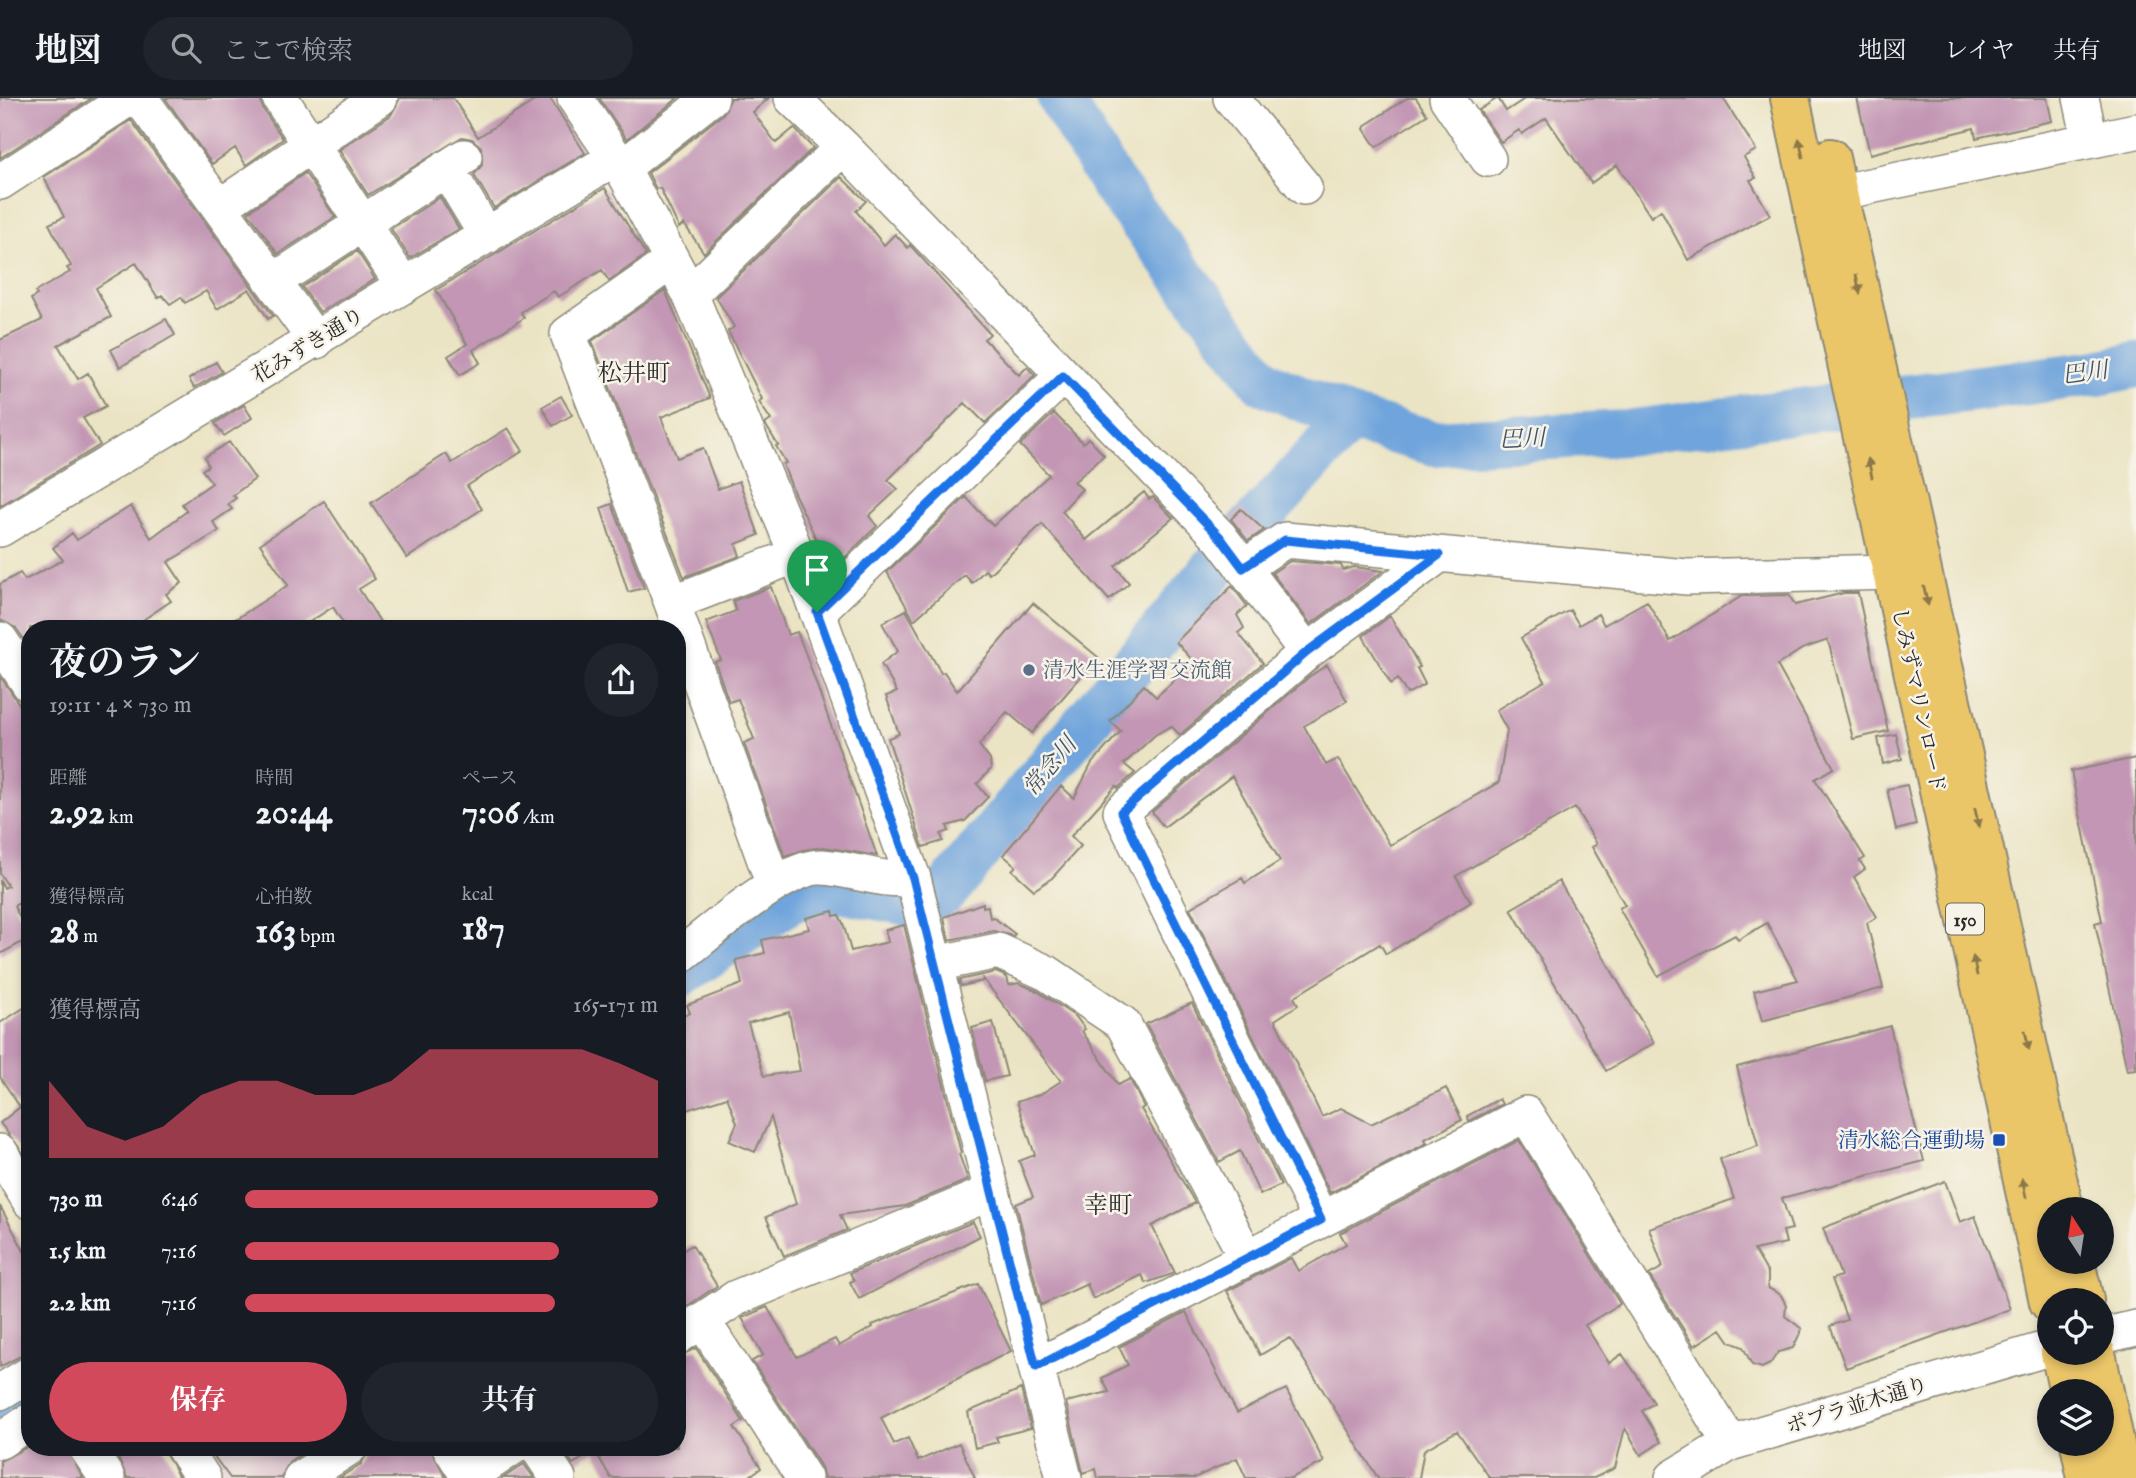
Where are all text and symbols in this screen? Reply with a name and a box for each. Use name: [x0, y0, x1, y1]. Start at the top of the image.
search box: [143, 17, 633, 80]
icon: search: [167, 29, 205, 67]
text: 地図: [35, 31, 101, 73]
text: ここで検索: [223, 35, 353, 68]
text: 地図: [1858, 36, 1906, 67]
text: レイヤ: [1944, 36, 2015, 67]
text: 共有: [2053, 36, 2101, 67]
one-way arrow: [1795, 137, 1806, 159]
one-way arrow: [1853, 273, 1864, 295]
street label: 花みずき通り: [248, 302, 370, 390]
water label: 巴川: [2060, 356, 2113, 391]
district label: 松井町: [598, 359, 670, 390]
water label: 巴川: [1498, 424, 1549, 455]
one-way arrow: [1865, 457, 1876, 479]
pin: [787, 540, 847, 612]
icon: arrive: [798, 551, 836, 589]
one-way arrow: [1921, 585, 1932, 607]
street label: しみずマリンロード: [1885, 605, 1950, 796]
text: 夜のラン: [49, 641, 201, 689]
button: share: [584, 643, 658, 717]
place label: 清水生涯学習交流館: [1043, 658, 1232, 685]
marker: 清水生涯学習交流館: [1021, 662, 1037, 678]
text: 19:11 · 4 × 730 m: [49, 691, 192, 720]
water label: 常念川: [1017, 729, 1085, 803]
text: 距離: [49, 767, 87, 791]
text: 時間: [255, 767, 293, 791]
text: ペース: [462, 767, 518, 791]
text: 2.92: [49, 791, 105, 836]
text: 20:44: [255, 791, 333, 836]
text: 7:06: [462, 791, 519, 836]
text: km: [105, 806, 134, 830]
text: /km: [519, 806, 555, 830]
one-way arrow: [1972, 807, 1983, 829]
text: kcal: [462, 883, 493, 907]
text: 獲得標高: [49, 886, 125, 910]
text: 心拍数: [255, 886, 312, 910]
road number: 150: [1946, 904, 1984, 934]
text: 187: [462, 907, 505, 952]
text: 28: [49, 910, 79, 955]
text: 163: [255, 910, 296, 955]
text: m: [79, 925, 98, 949]
text: bpm: [296, 925, 335, 949]
one-way arrow: [1969, 955, 1980, 977]
text: 165–171 m: [573, 991, 658, 1020]
text: 獲得標高: [49, 996, 141, 1025]
one-way arrow: [2022, 1029, 2033, 1051]
place label: 清水総合運動場: [1838, 1128, 1985, 1155]
marker: 清水総合運動場: [1991, 1132, 2007, 1148]
one-way arrow: [2018, 1177, 2029, 1199]
text: 730 m: [49, 1185, 102, 1214]
text: 6:46: [161, 1185, 198, 1214]
district label: 幸町: [1084, 1191, 1132, 1222]
north arrow: [2037, 1197, 2114, 1274]
map controls: [2037, 1197, 2114, 1456]
text: 1.5 km: [49, 1237, 106, 1266]
text: 7:16: [161, 1237, 196, 1266]
button: locate: [2037, 1288, 2114, 1365]
text: 2.2 km: [49, 1289, 111, 1318]
text: 7:16: [161, 1289, 196, 1318]
button: 保存: [49, 1362, 347, 1442]
button: 共有: [361, 1362, 658, 1442]
street label: ポプラ並木通り: [1783, 1372, 1932, 1441]
button: layers: [2037, 1379, 2114, 1456]

